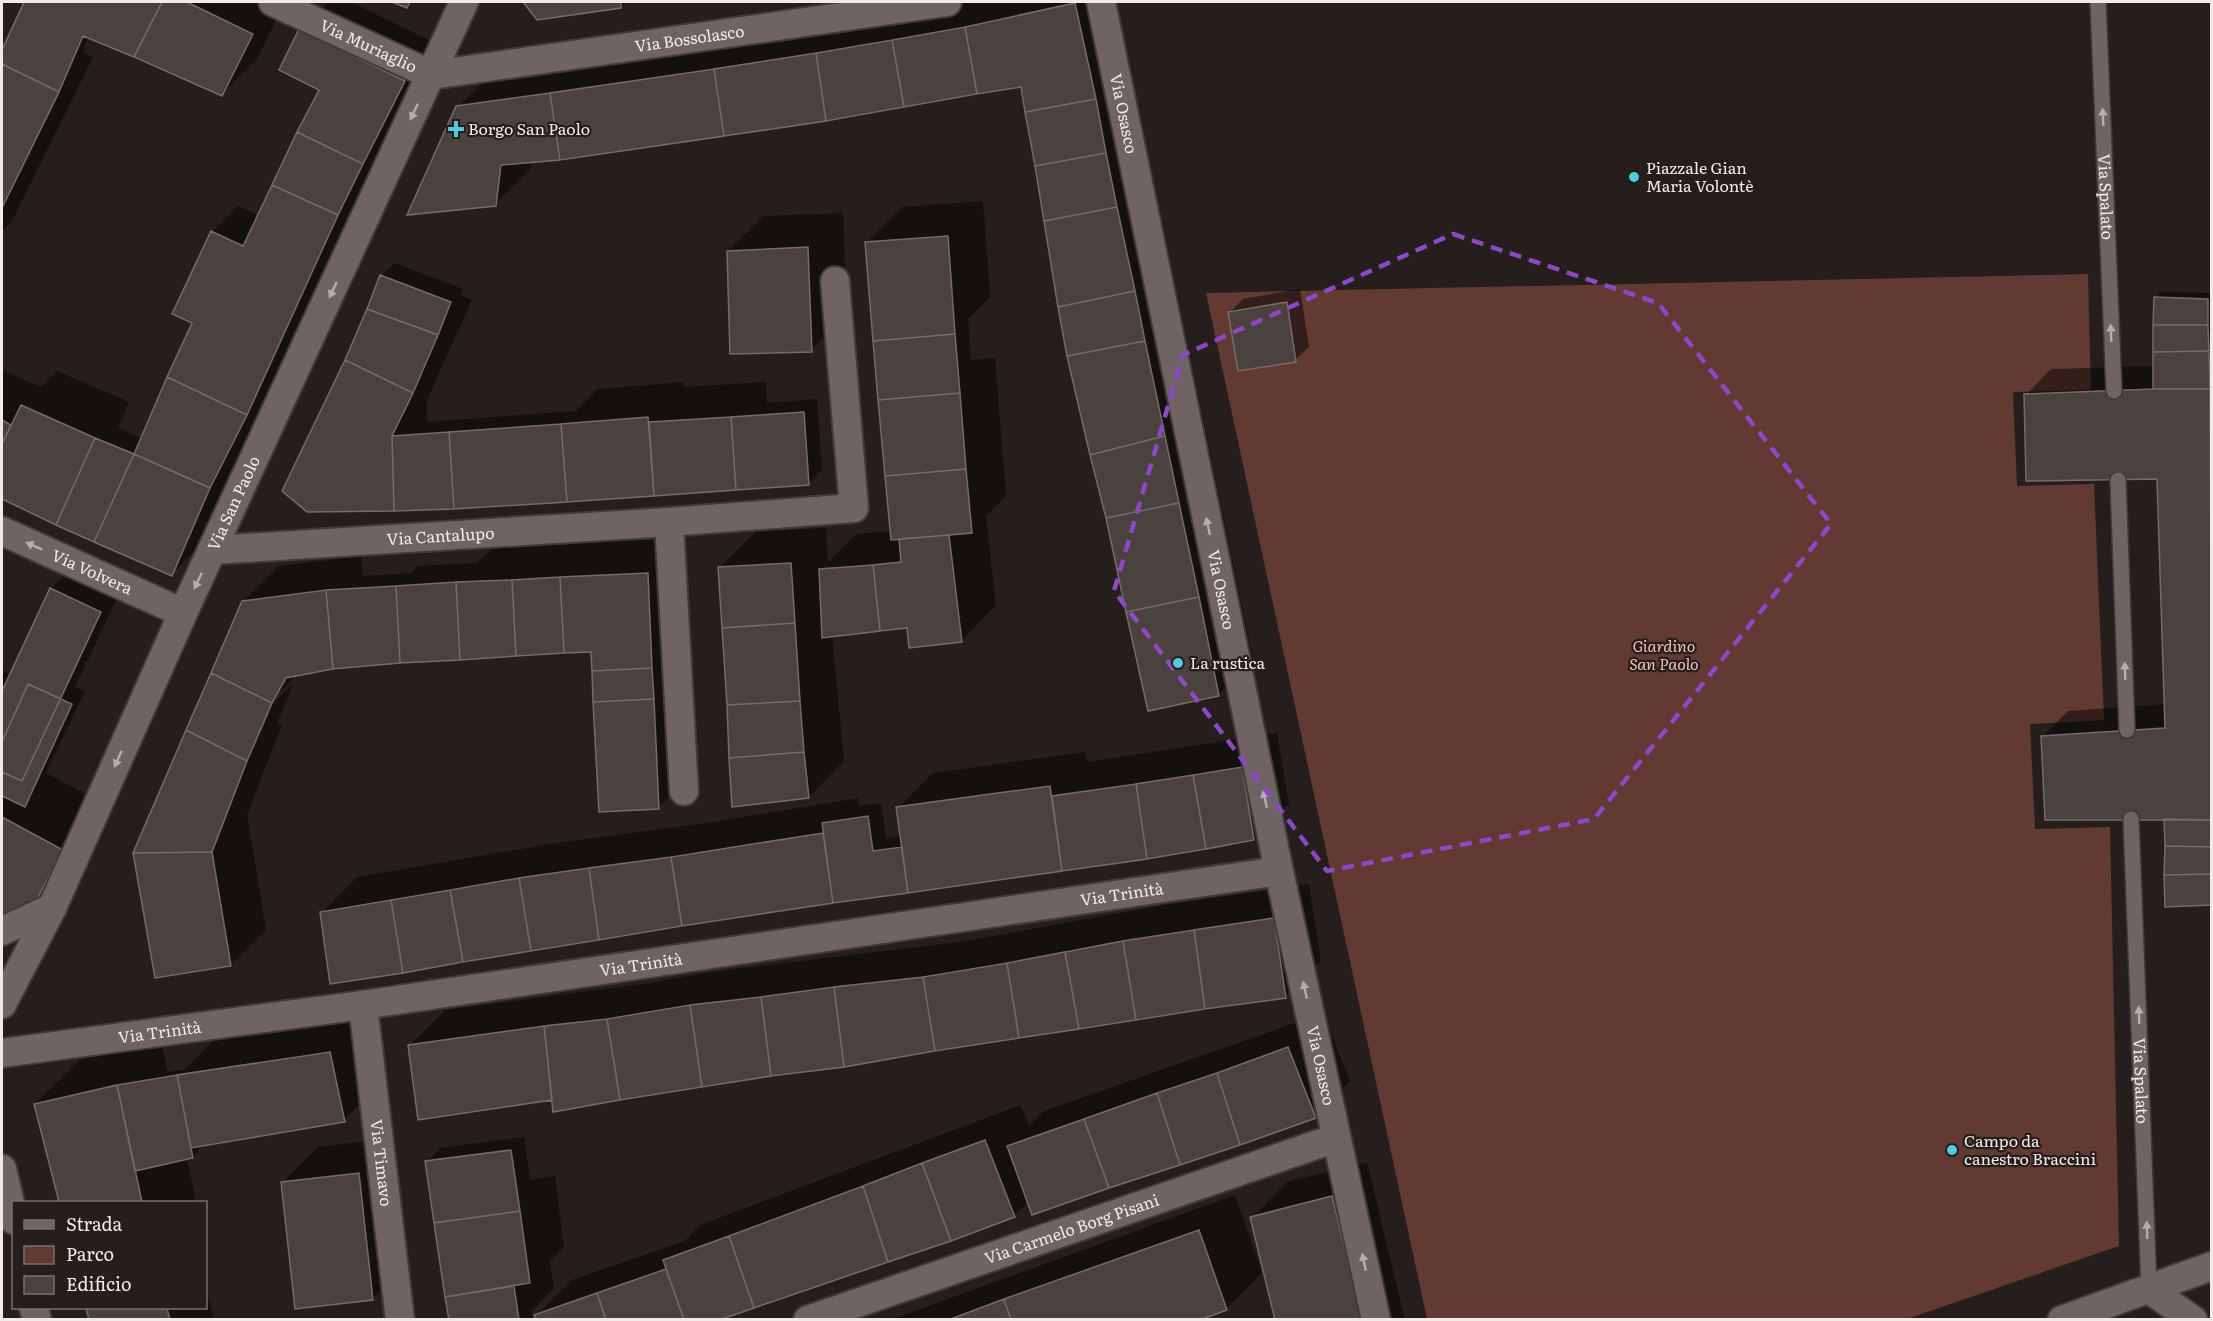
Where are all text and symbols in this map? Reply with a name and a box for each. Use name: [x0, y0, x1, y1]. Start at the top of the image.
street label: Via Muriaglio: [316, 12, 421, 78]
street label: Via Bossolasco: [633, 18, 746, 57]
street label: Via Osasco: [1105, 71, 1145, 156]
one-way arrow: [410, 104, 419, 121]
one-way arrow: [2098, 107, 2108, 126]
place label: Borgo San Paolo: [468, 116, 590, 140]
marker: Borgo San Paolo: [449, 122, 463, 136]
street label: Via Spalato: [2093, 153, 2121, 240]
place label: Piazzale Gian Maria Volontè: [1646, 155, 1754, 197]
marker: Piazzale Gian Maria Volontè: [1627, 170, 1641, 184]
one-way arrow: [328, 281, 337, 298]
one-way arrow: [2107, 323, 2116, 342]
street label: Via San Paolo: [200, 451, 265, 554]
one-way arrow: [1203, 516, 1213, 535]
street label: Via Cantalupo: [386, 520, 495, 550]
one-way arrow: [25, 541, 43, 551]
street label: Via Volvera: [48, 542, 137, 600]
street label: Via Osasco: [1202, 547, 1242, 632]
one-way arrow: [194, 573, 203, 590]
park label: Giardino San Paolo: [1629, 633, 1699, 675]
place label: La rustica: [1190, 650, 1266, 674]
marker: La rustica: [1171, 656, 1185, 670]
one-way arrow: [2120, 662, 2130, 681]
one-way arrow: [113, 750, 123, 768]
one-way arrow: [1259, 790, 1269, 808]
street label: Via Trinità: [1079, 875, 1165, 911]
street label: Via Trinità: [598, 945, 684, 981]
one-way arrow: [1299, 980, 1309, 999]
one-way arrow: [2134, 1005, 2143, 1024]
street label: Via Trinità: [117, 1014, 203, 1048]
street label: Via Osasco: [1302, 1023, 1342, 1107]
street label: Via Spalato: [2128, 1037, 2156, 1124]
street label: Via Timavo: [366, 1118, 400, 1208]
place label: Campo da canestro Braccini: [1964, 1128, 2096, 1170]
marker: Campo da canestro Braccini: [1945, 1143, 1959, 1157]
street label: Via Carmelo Borg Pisani: [981, 1187, 1162, 1269]
legend: [12, 1201, 207, 1309]
text: Strada: [66, 1210, 123, 1237]
one-way arrow: [2143, 1221, 2152, 1240]
text: Parco: [66, 1240, 114, 1267]
one-way arrow: [1358, 1253, 1368, 1272]
text: Edificio: [66, 1270, 132, 1297]

